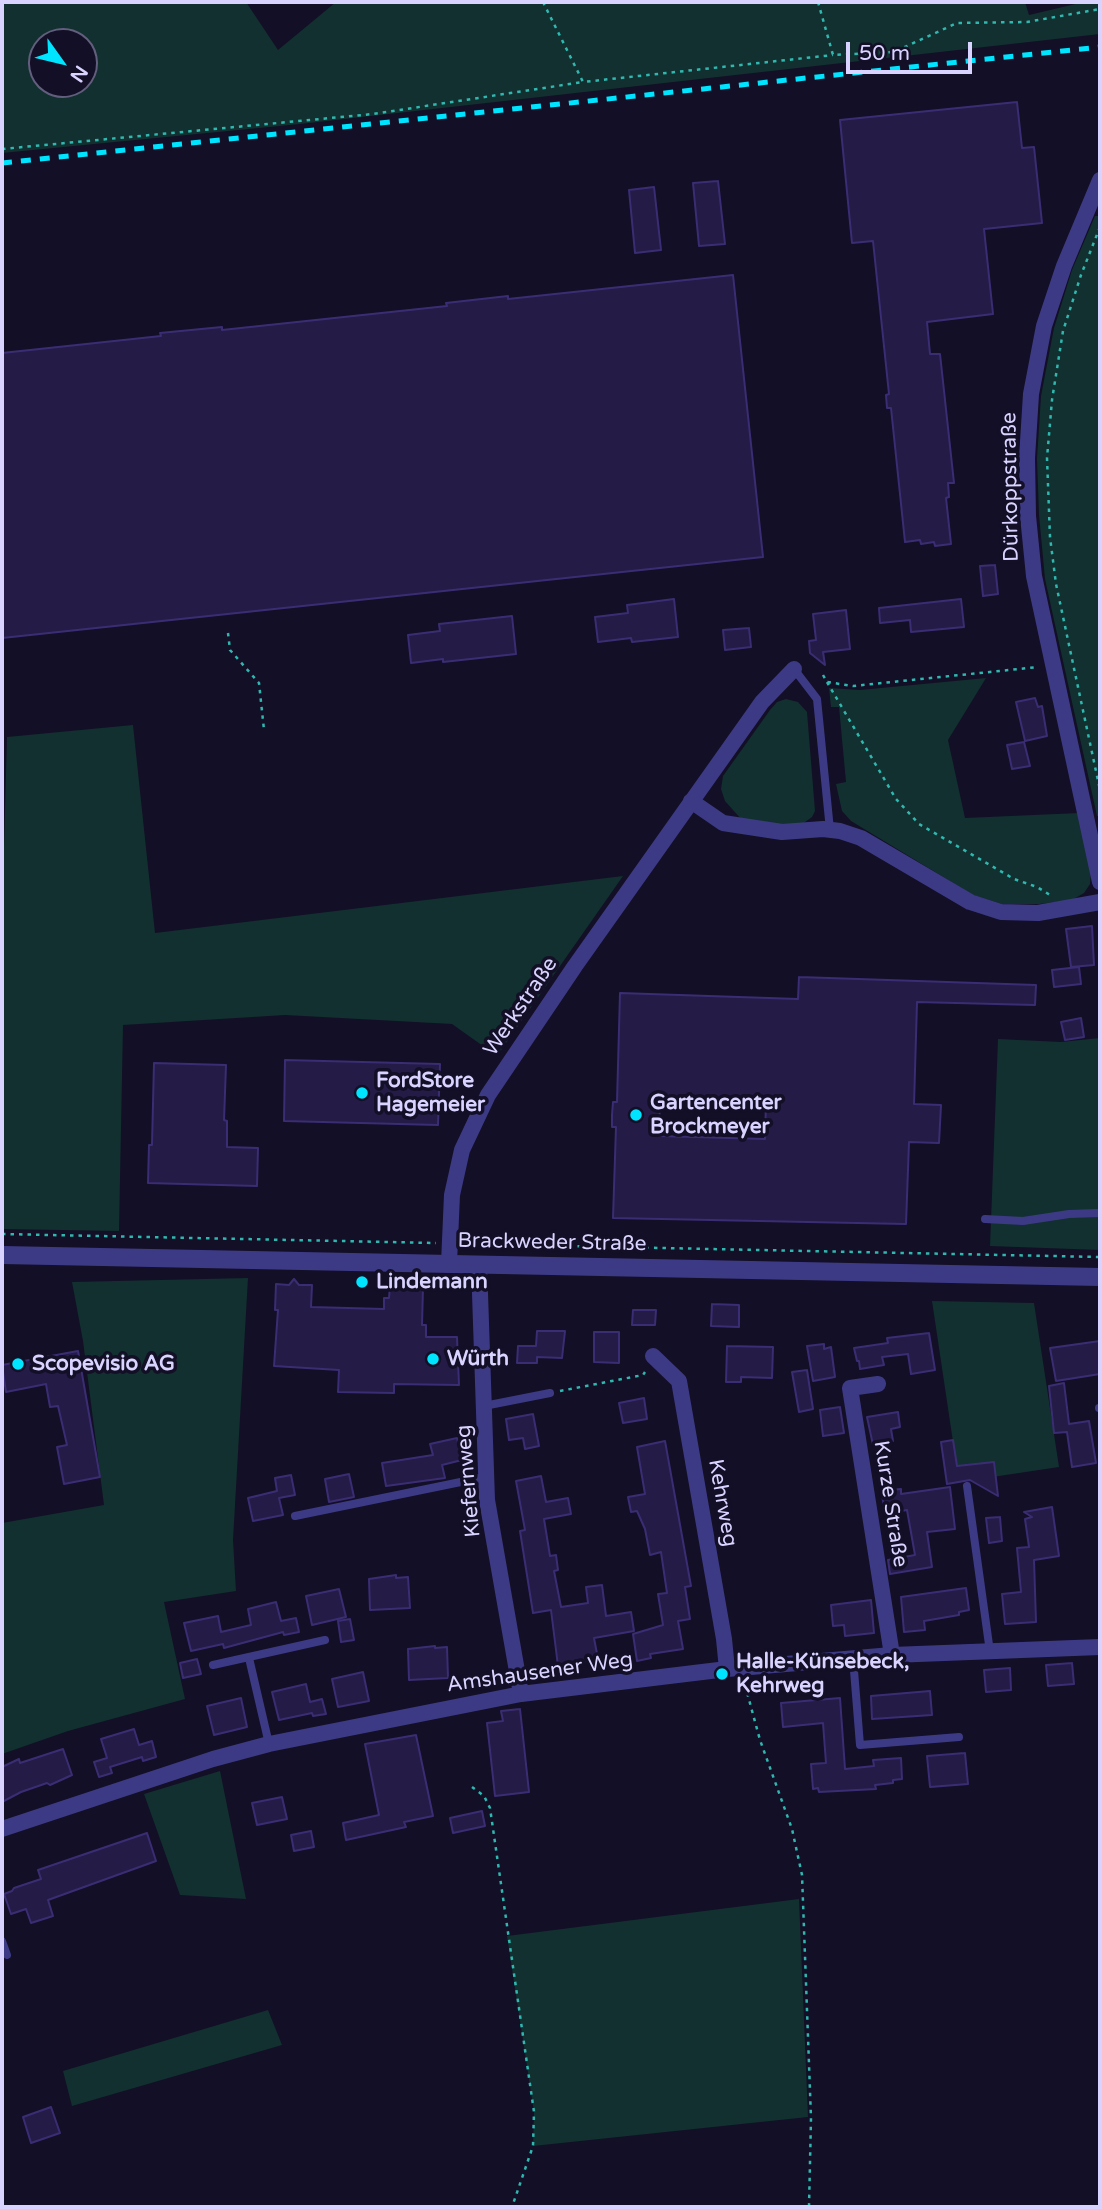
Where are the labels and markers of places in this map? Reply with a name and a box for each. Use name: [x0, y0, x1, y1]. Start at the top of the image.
place label: FordStore Hagemeier: [376, 1068, 485, 1118]
marker: FordStore Hagemeier: [354, 1085, 370, 1101]
place label: Gartencenter Brockmeyer: [650, 1090, 782, 1140]
marker: Gartencenter Brockmeyer: [628, 1107, 644, 1123]
place label: Lindemann: [376, 1269, 488, 1295]
marker: Lindemann: [354, 1274, 370, 1290]
place label: Würth: [447, 1346, 509, 1372]
place label: Scopevisio AG: [32, 1351, 175, 1377]
marker: Würth: [425, 1351, 441, 1367]
marker: Scopevisio AG: [10, 1356, 26, 1372]
place label: Halle-Künsebeck, Kehrweg: [736, 1649, 909, 1699]
marker: Halle-Künsebeck, Kehrweg: [714, 1666, 730, 1682]

